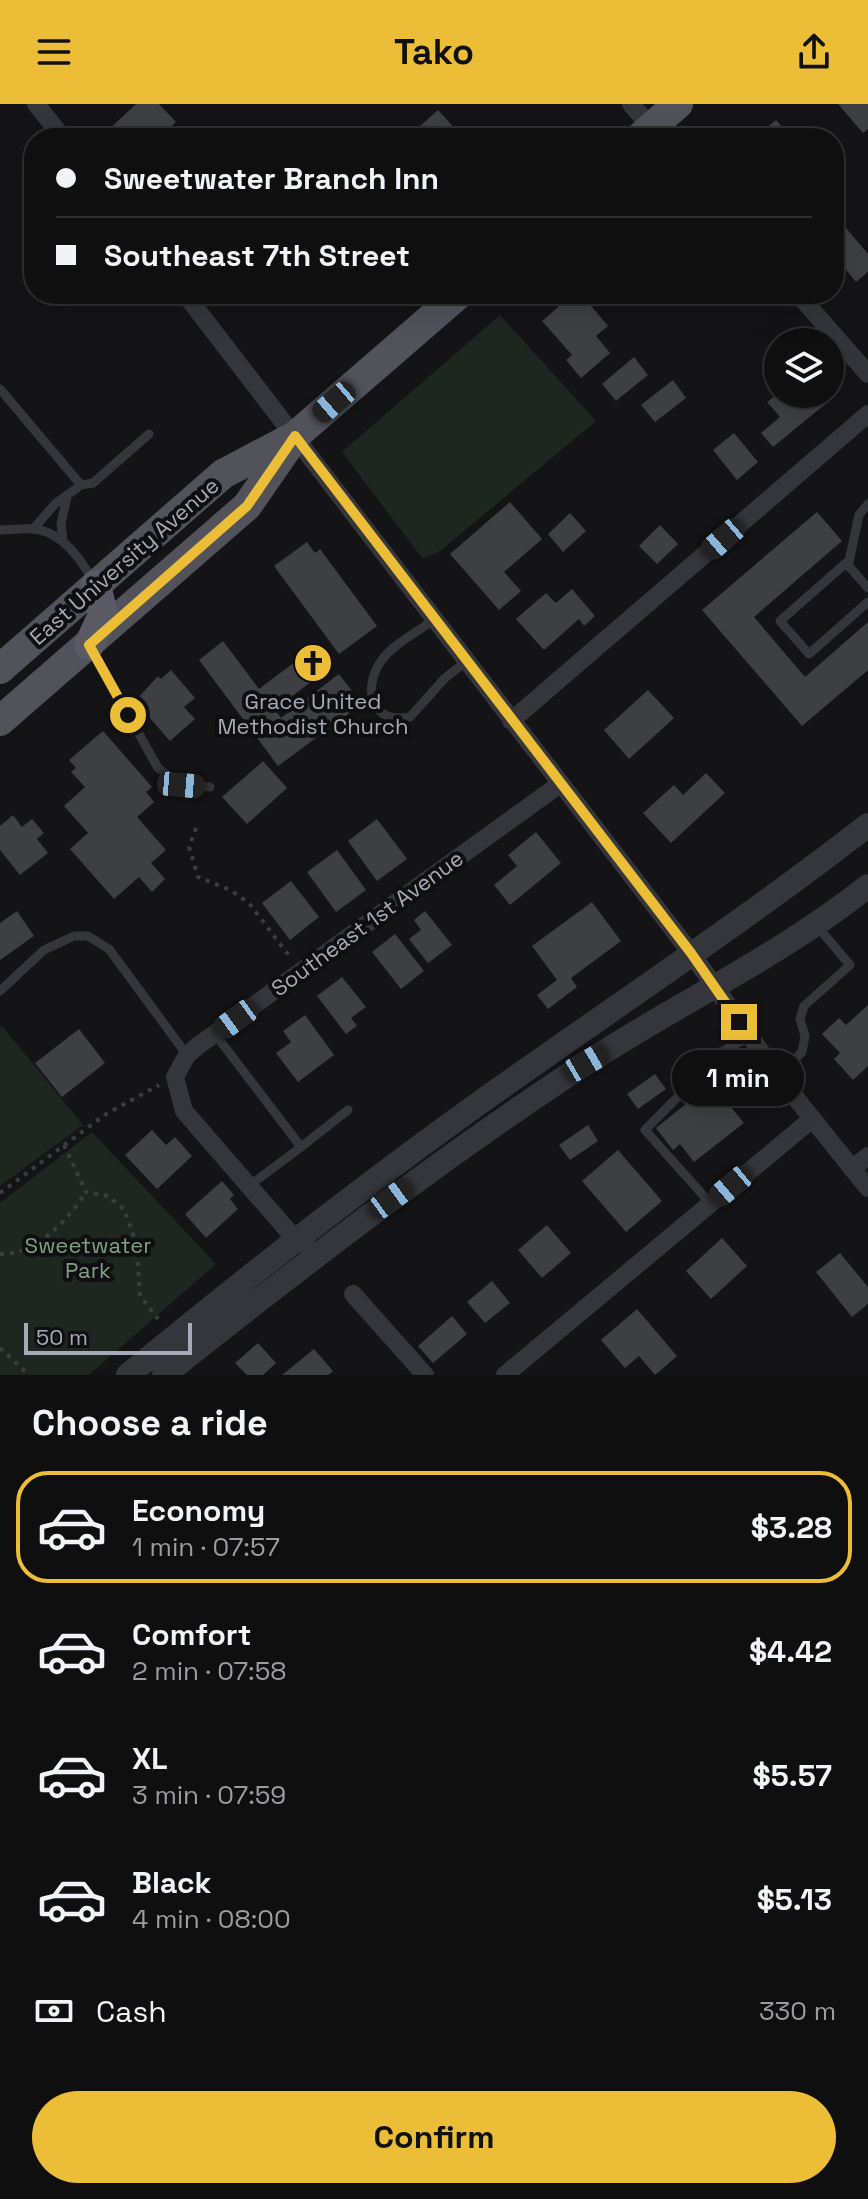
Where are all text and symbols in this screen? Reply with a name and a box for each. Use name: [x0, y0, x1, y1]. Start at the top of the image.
text: Tako: [394, 29, 474, 75]
icon: menu: [32, 30, 76, 74]
icon: share: [792, 30, 836, 74]
text: Sweetwater Branch Inn: [104, 159, 439, 198]
text: Southeast 7th Street: [104, 236, 410, 275]
map controls: [764, 328, 844, 408]
button: layers: [764, 328, 844, 408]
car: [308, 377, 360, 427]
street label: East University Avenue: [24, 471, 224, 651]
car: [697, 514, 749, 564]
church icon: Grace United Methodist Church: [292, 642, 334, 684]
place label: Grace United Methodist Church: [218, 687, 408, 740]
route start: [110, 697, 146, 733]
car: [156, 771, 206, 799]
street label: Southeast 1st Avenue: [266, 844, 468, 1002]
car: [210, 995, 262, 1043]
route end: [721, 1004, 757, 1040]
car: [559, 1041, 613, 1085]
callout: 1 min: [673, 1050, 805, 1106]
text: 1 min: [706, 1061, 770, 1095]
car: [705, 1161, 757, 1211]
car: [365, 1175, 417, 1223]
park label: Sweetwater Park: [24, 1231, 152, 1284]
scale bar: [24, 1319, 192, 1355]
text: 50 m: [36, 1323, 88, 1351]
text: Choose a ride: [32, 1400, 268, 1446]
icon: car: [36, 1491, 108, 1563]
text: Economy: [132, 1491, 265, 1530]
text: $3.28: [751, 1508, 832, 1547]
text: 1 min · 07:57: [132, 1530, 280, 1564]
icon: car: [36, 1615, 108, 1687]
text: Comfort: [132, 1615, 251, 1654]
text: $4.42: [749, 1632, 832, 1671]
text: 2 min · 07:58: [132, 1654, 286, 1688]
icon: car: [36, 1739, 108, 1811]
text: XL: [132, 1739, 168, 1778]
text: $5.57: [753, 1756, 832, 1795]
text: 3 min · 07:59: [132, 1778, 286, 1812]
icon: car: [36, 1863, 108, 1935]
text: Black: [132, 1863, 211, 1902]
text: $5.13: [757, 1880, 832, 1919]
text: 4 min · 08:00: [132, 1902, 291, 1936]
icon: cash: [32, 1989, 76, 2033]
text: Cash: [96, 1992, 167, 2031]
text: 330 m: [759, 1994, 836, 2028]
button: Confirm: [32, 2091, 836, 2183]

